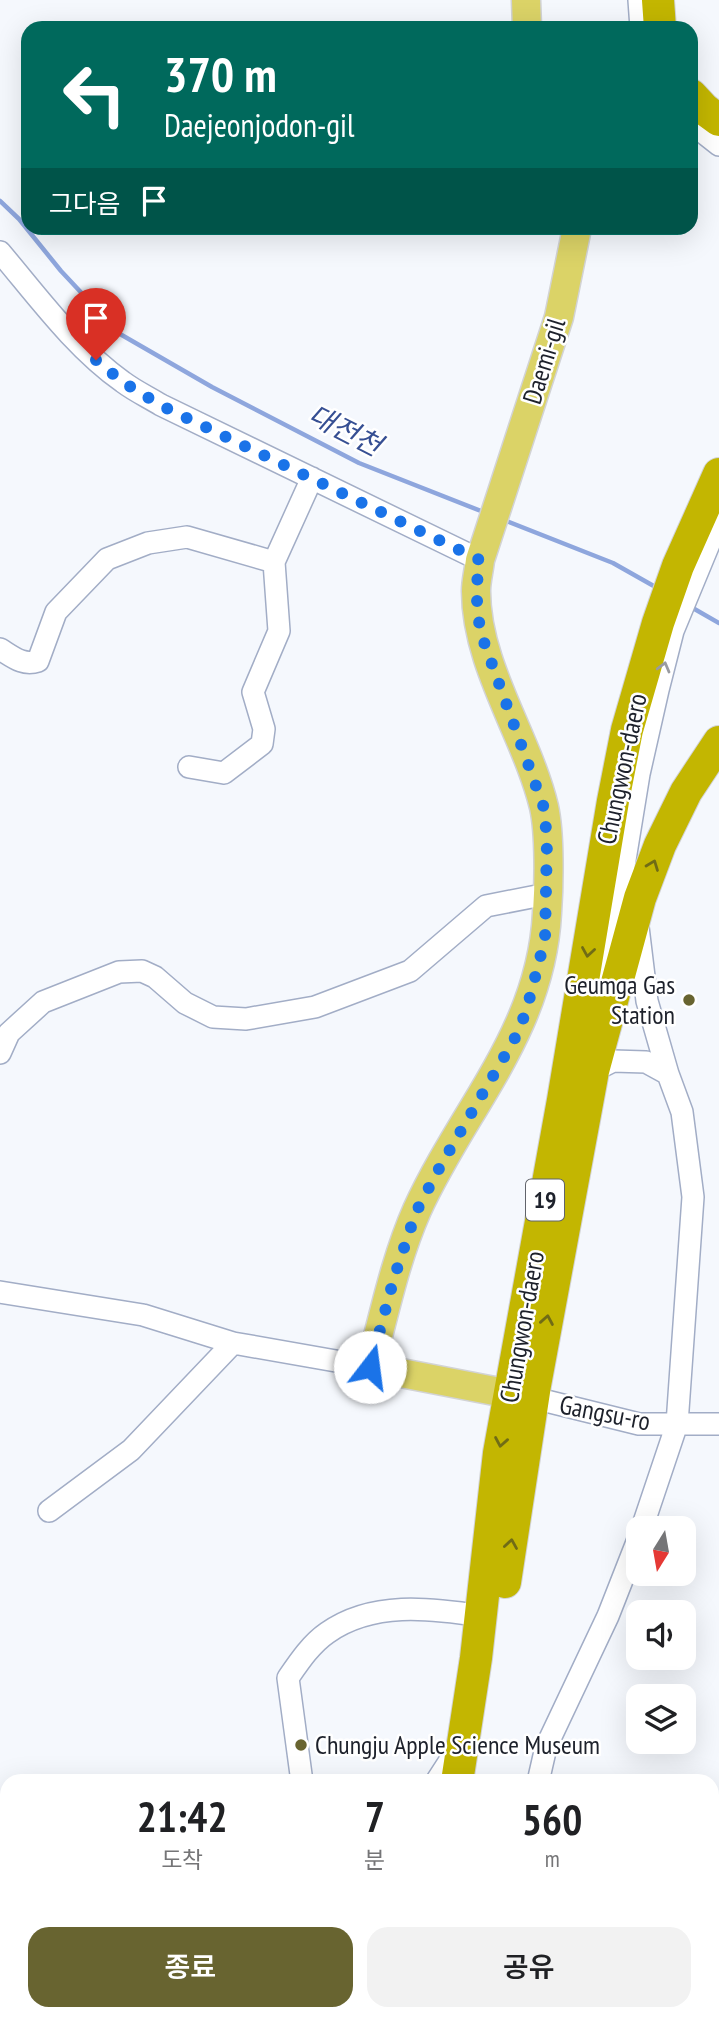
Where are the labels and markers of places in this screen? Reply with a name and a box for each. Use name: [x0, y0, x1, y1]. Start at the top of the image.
pin: [66, 288, 126, 360]
place label: Geumga Gas Station: [564, 968, 675, 1031]
marker: Geumga Gas Station: [681, 992, 697, 1008]
place label: Chungju Apple Science Museum: [315, 1728, 600, 1761]
marker: Chungju Apple Science Museum: [293, 1737, 309, 1753]

